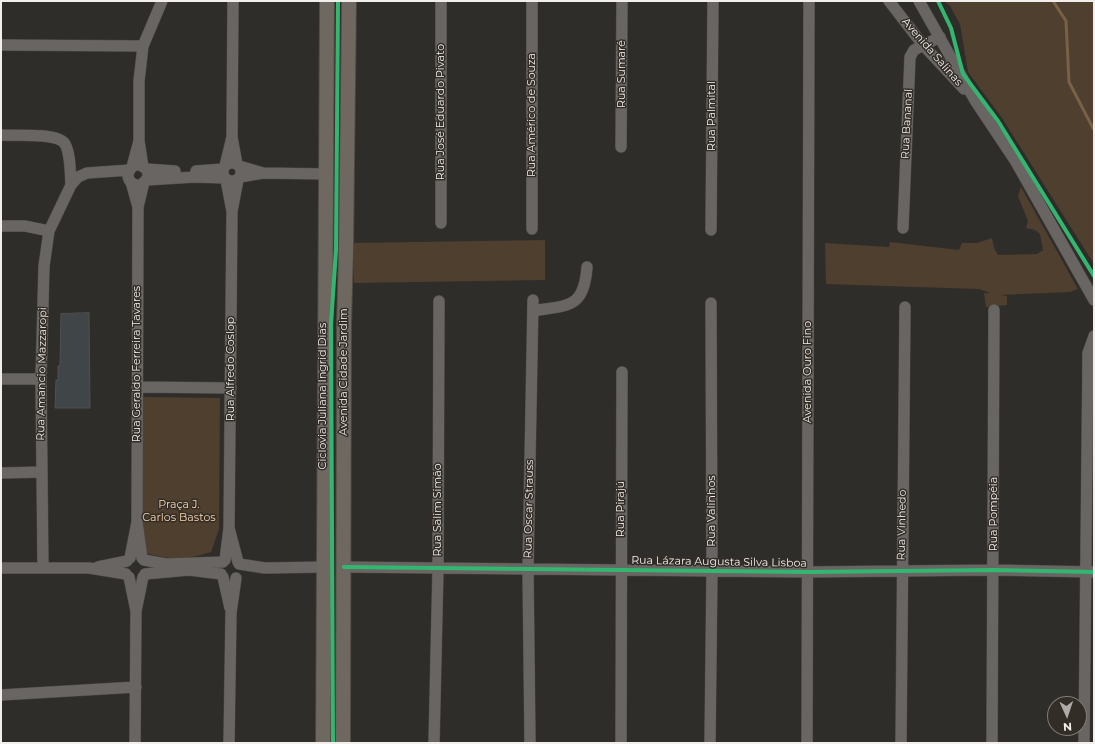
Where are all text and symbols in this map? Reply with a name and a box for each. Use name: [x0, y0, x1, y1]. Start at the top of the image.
street label: Avenida Salinas: [899, 15, 965, 89]
street label: Rua Sumaré: [615, 40, 629, 108]
street label: Rua José Eduardo Pivato: [434, 44, 448, 180]
street label: Rua Américo de Souza: [525, 53, 539, 177]
street label: Rua Palmital: [705, 81, 719, 151]
street label: Rua Bananal: [899, 89, 915, 159]
street label: Rua Geraldo Ferreira Tavares: [130, 286, 144, 442]
street label: Rua Amancio Mazzaropi: [34, 307, 50, 441]
street label: Avenida Cidade Jardim: [337, 308, 351, 436]
street label: Rua Alfredo Coslop: [224, 317, 238, 421]
street label: Avenida Ouro Fino: [801, 321, 815, 423]
street label: Ciclovia Juliana Ingrid Dias: [316, 323, 330, 469]
street label: Rua Oscar Strauss: [522, 459, 536, 559]
street label: Rua Salim Simão: [431, 463, 445, 557]
street label: Rua Valinhos: [705, 475, 719, 547]
street label: Rua Pompéia: [987, 477, 1001, 551]
street label: Rua Pirajú: [614, 481, 628, 537]
street label: Rua Vinhedo: [895, 489, 909, 561]
park label: Praça J. Carlos Bastos: [142, 498, 216, 524]
street label: Rua Lázara Augusta Silva Lisboa: [631, 554, 807, 570]
north arrow: [1047, 696, 1087, 736]
text: N: [1063, 720, 1072, 734]

